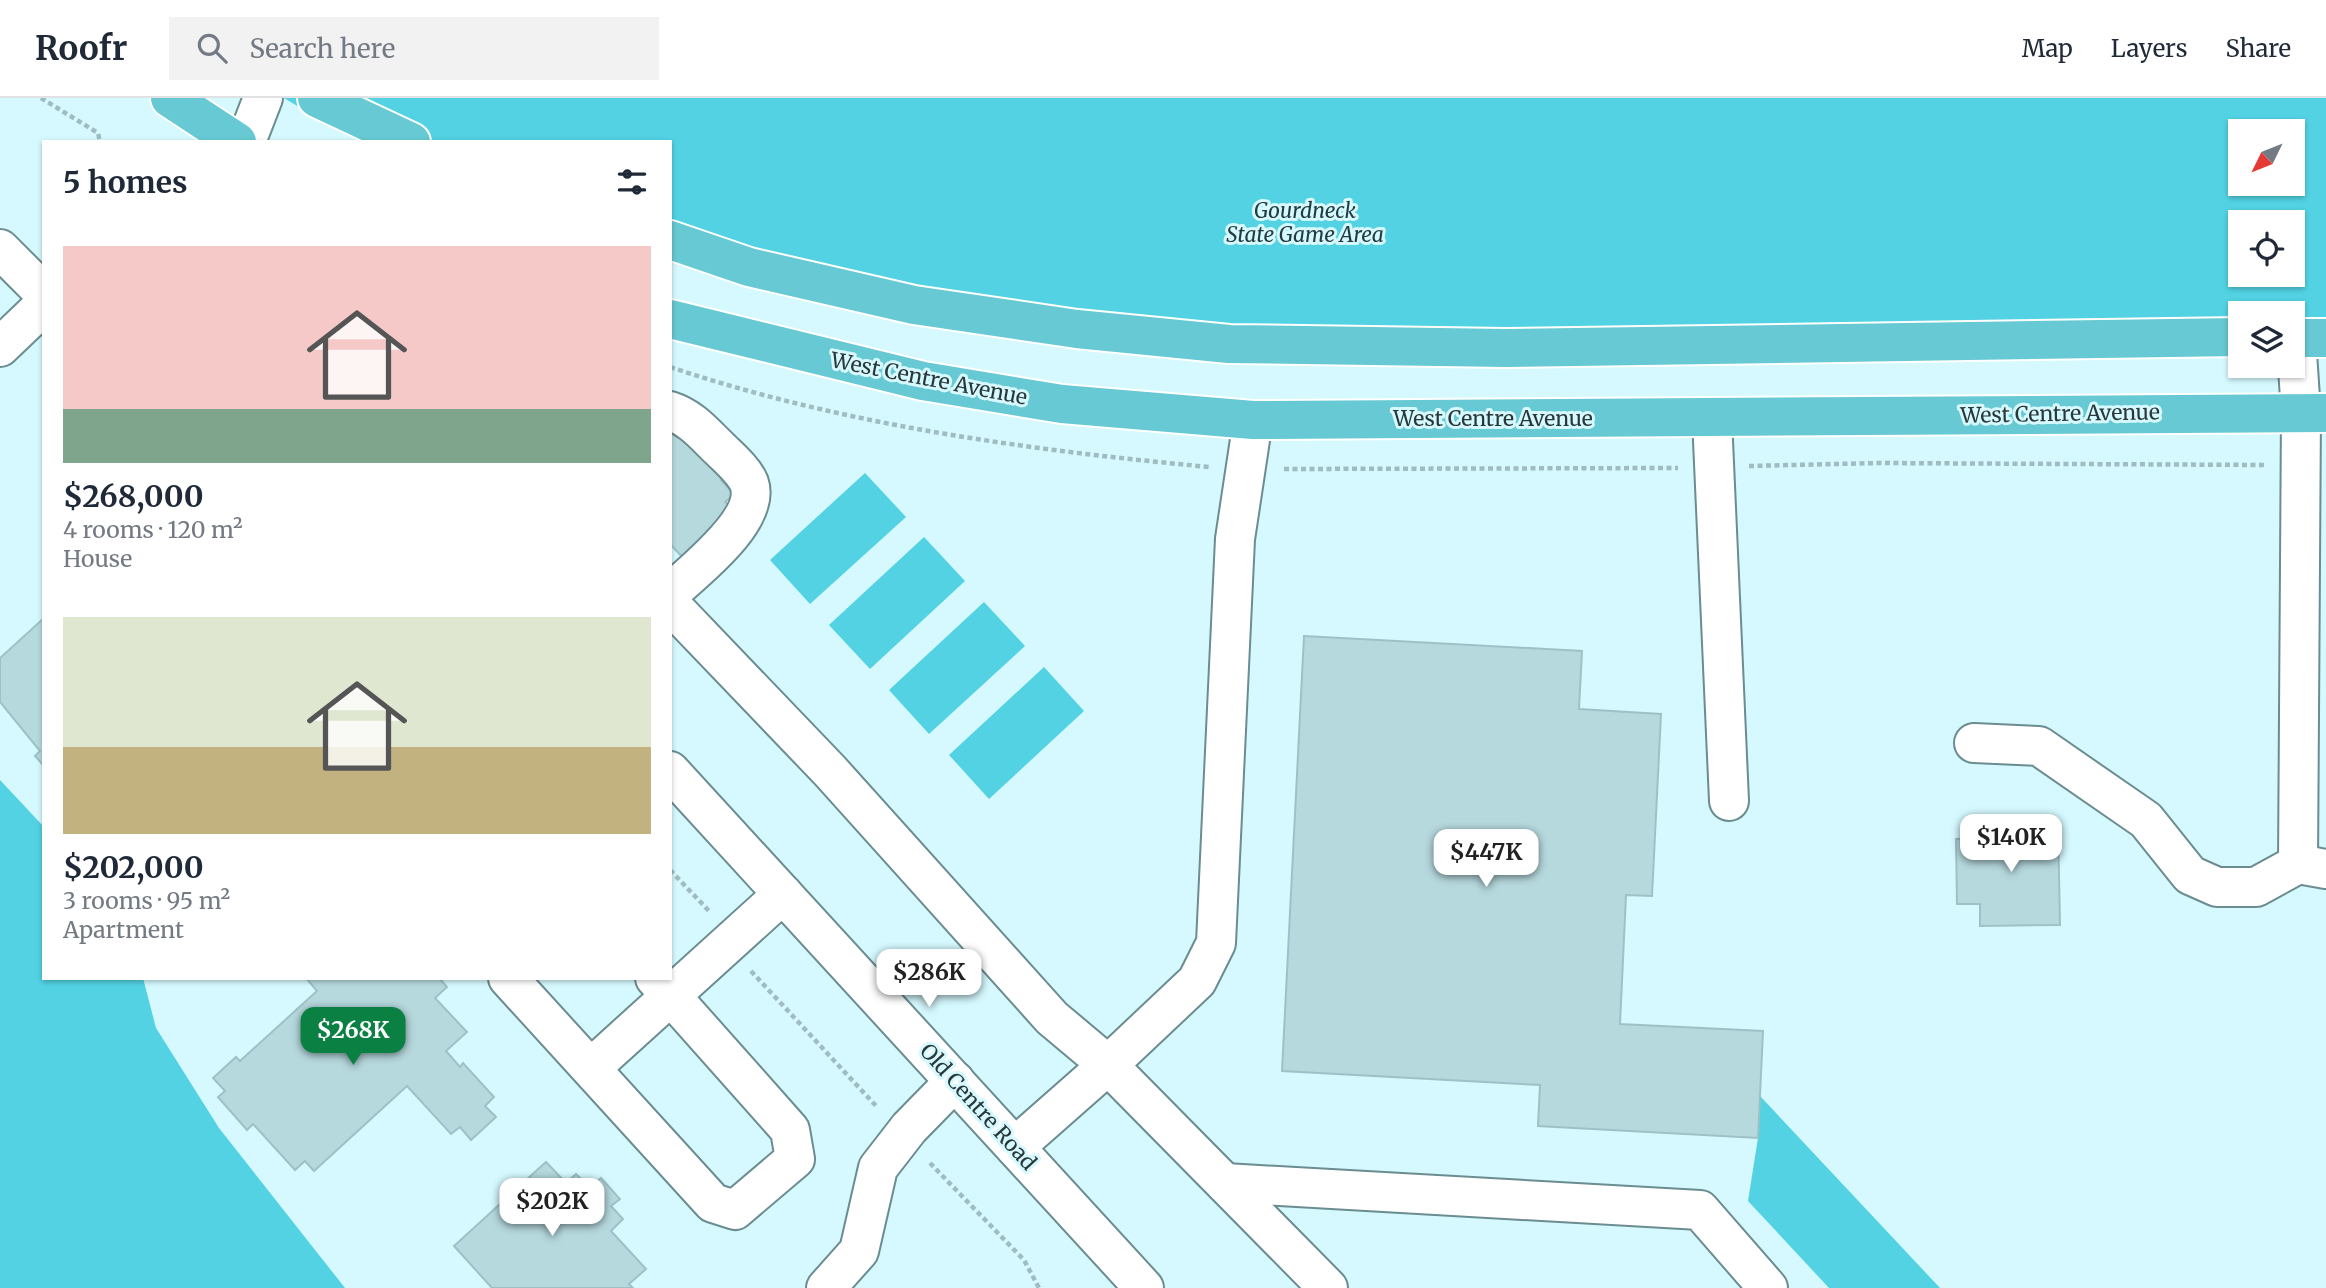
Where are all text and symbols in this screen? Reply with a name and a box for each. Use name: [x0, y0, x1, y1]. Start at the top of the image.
search box: [169, 17, 659, 80]
text: Roofr: [35, 28, 127, 69]
icon: search: [193, 29, 231, 67]
text: Search here: [249, 32, 395, 65]
text: Map: [2022, 33, 2073, 64]
text: Layers: [2111, 33, 2187, 64]
text: Share: [2225, 33, 2291, 64]
north arrow: [2228, 119, 2305, 196]
map controls: [2228, 119, 2305, 378]
text: 5 homes: [63, 163, 188, 201]
icon: filters: [613, 163, 651, 201]
park label: Gourdneck State Game Area: [1226, 197, 1384, 248]
button: locate: [2228, 210, 2305, 287]
icon: home: [294, 292, 420, 418]
button: layers: [2228, 301, 2305, 378]
street label: West Centre Avenue: [828, 346, 1030, 411]
street label: West Centre Avenue: [1959, 398, 2160, 429]
street label: West Centre Avenue: [1392, 405, 1593, 432]
text: $268,000: [63, 477, 204, 515]
text: 4 rooms · 120 m²: [63, 515, 243, 544]
text: House: [63, 544, 132, 573]
icon: home: [294, 663, 420, 789]
pin: $140K: [1962, 814, 2060, 874]
text: $140K: [1976, 822, 2046, 851]
pin: $447K: [1437, 830, 1535, 889]
text: $447K: [1450, 837, 1522, 866]
text: $202,000: [63, 848, 204, 886]
text: 3 rooms · 95 m²: [63, 886, 230, 915]
text: Apartment: [63, 915, 184, 944]
pin: $286K: [880, 950, 978, 1009]
text: $286K: [892, 957, 966, 986]
pin: $268K: [304, 1007, 402, 1067]
text: $268K: [317, 1015, 389, 1044]
street label: Old Centre Road: [914, 1038, 1043, 1176]
pin: $202K: [503, 1178, 601, 1238]
text: $202K: [515, 1186, 589, 1215]

